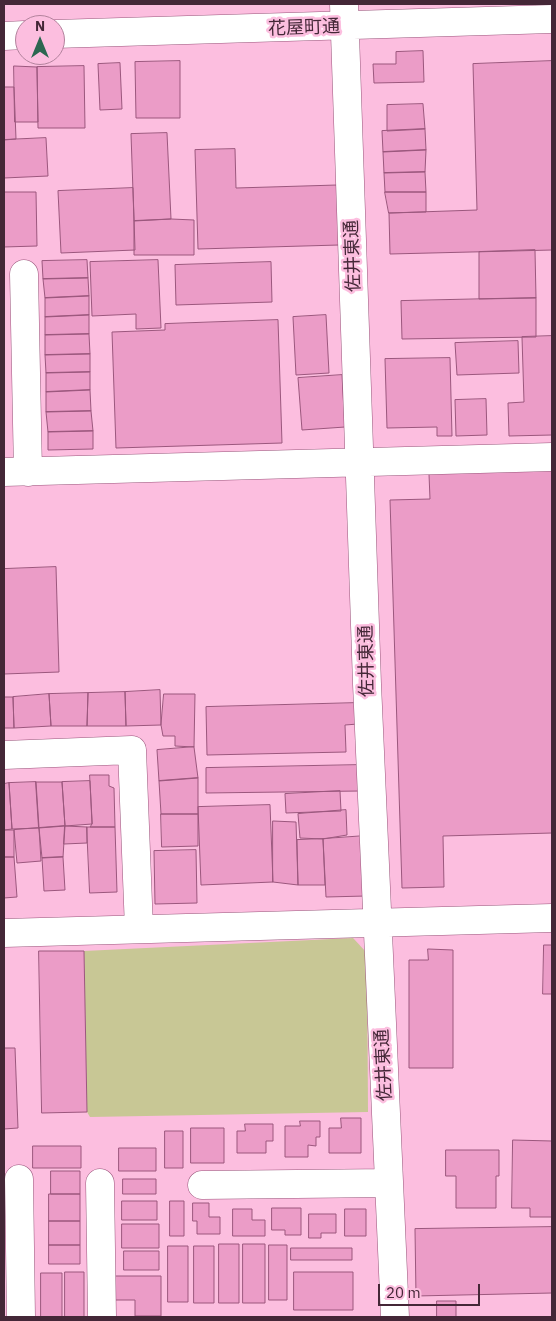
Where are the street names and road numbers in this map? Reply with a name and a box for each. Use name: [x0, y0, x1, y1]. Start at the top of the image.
street label: 花屋町通: [268, 16, 340, 40]
street label: 佐井東通: [341, 220, 365, 292]
street label: 佐井東通: [356, 625, 378, 697]
street label: 佐井東通: [371, 1028, 397, 1102]

